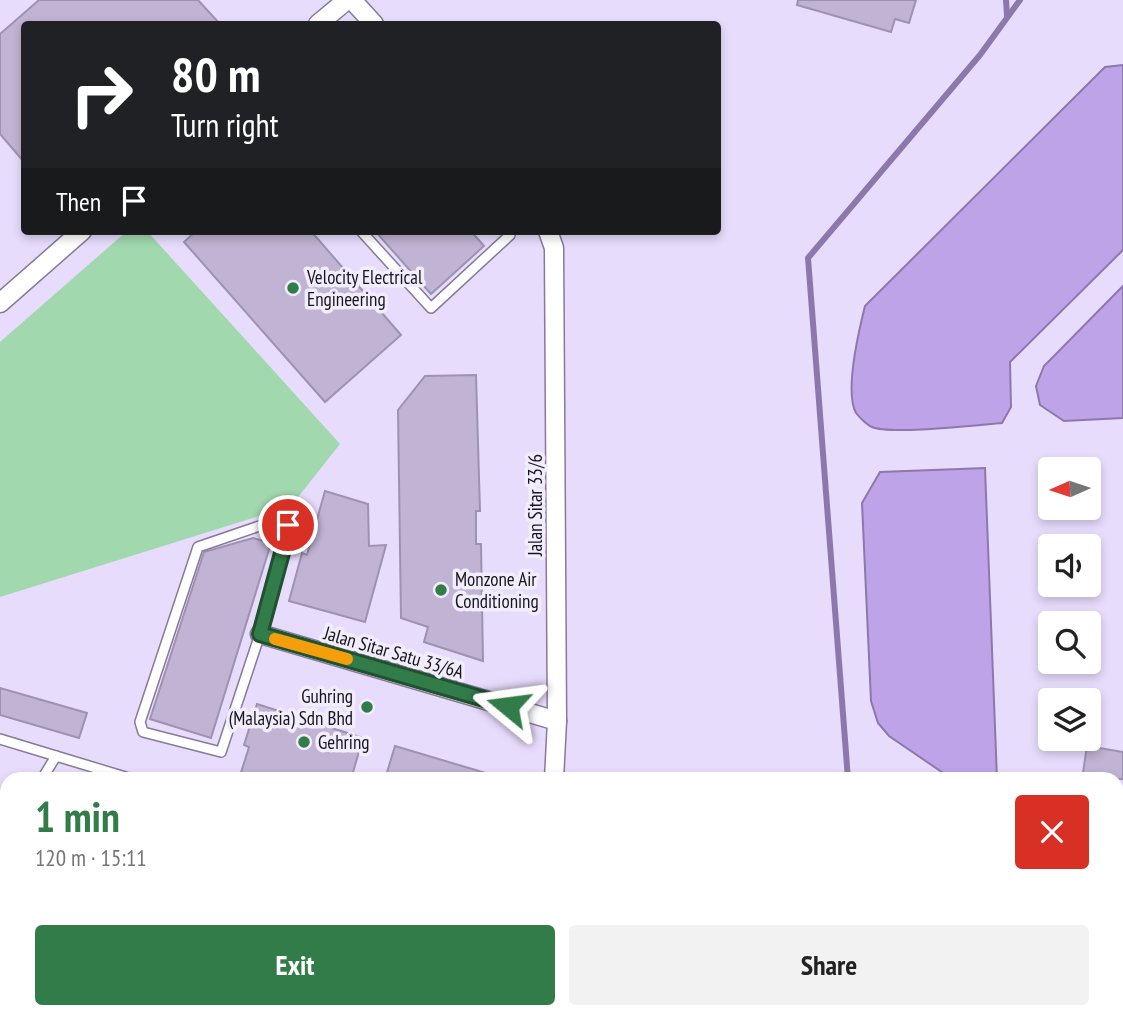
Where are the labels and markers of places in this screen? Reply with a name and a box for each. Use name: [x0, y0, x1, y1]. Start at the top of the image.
place label: Velocity Electrical Engineering: [306, 265, 423, 311]
marker: Velocity Electrical Engineering: [285, 280, 301, 296]
pin: [258, 495, 318, 555]
place label: Monzone Air Conditioning: [455, 567, 539, 613]
marker: Monzone Air Conditioning: [433, 582, 449, 598]
place label: Guhring (Malaysia) Sdn Bhd: [229, 684, 353, 730]
marker: Guhring (Malaysia) Sdn Bhd: [359, 699, 375, 715]
place label: Gehring: [318, 730, 369, 754]
marker: Gehring: [296, 734, 312, 750]

